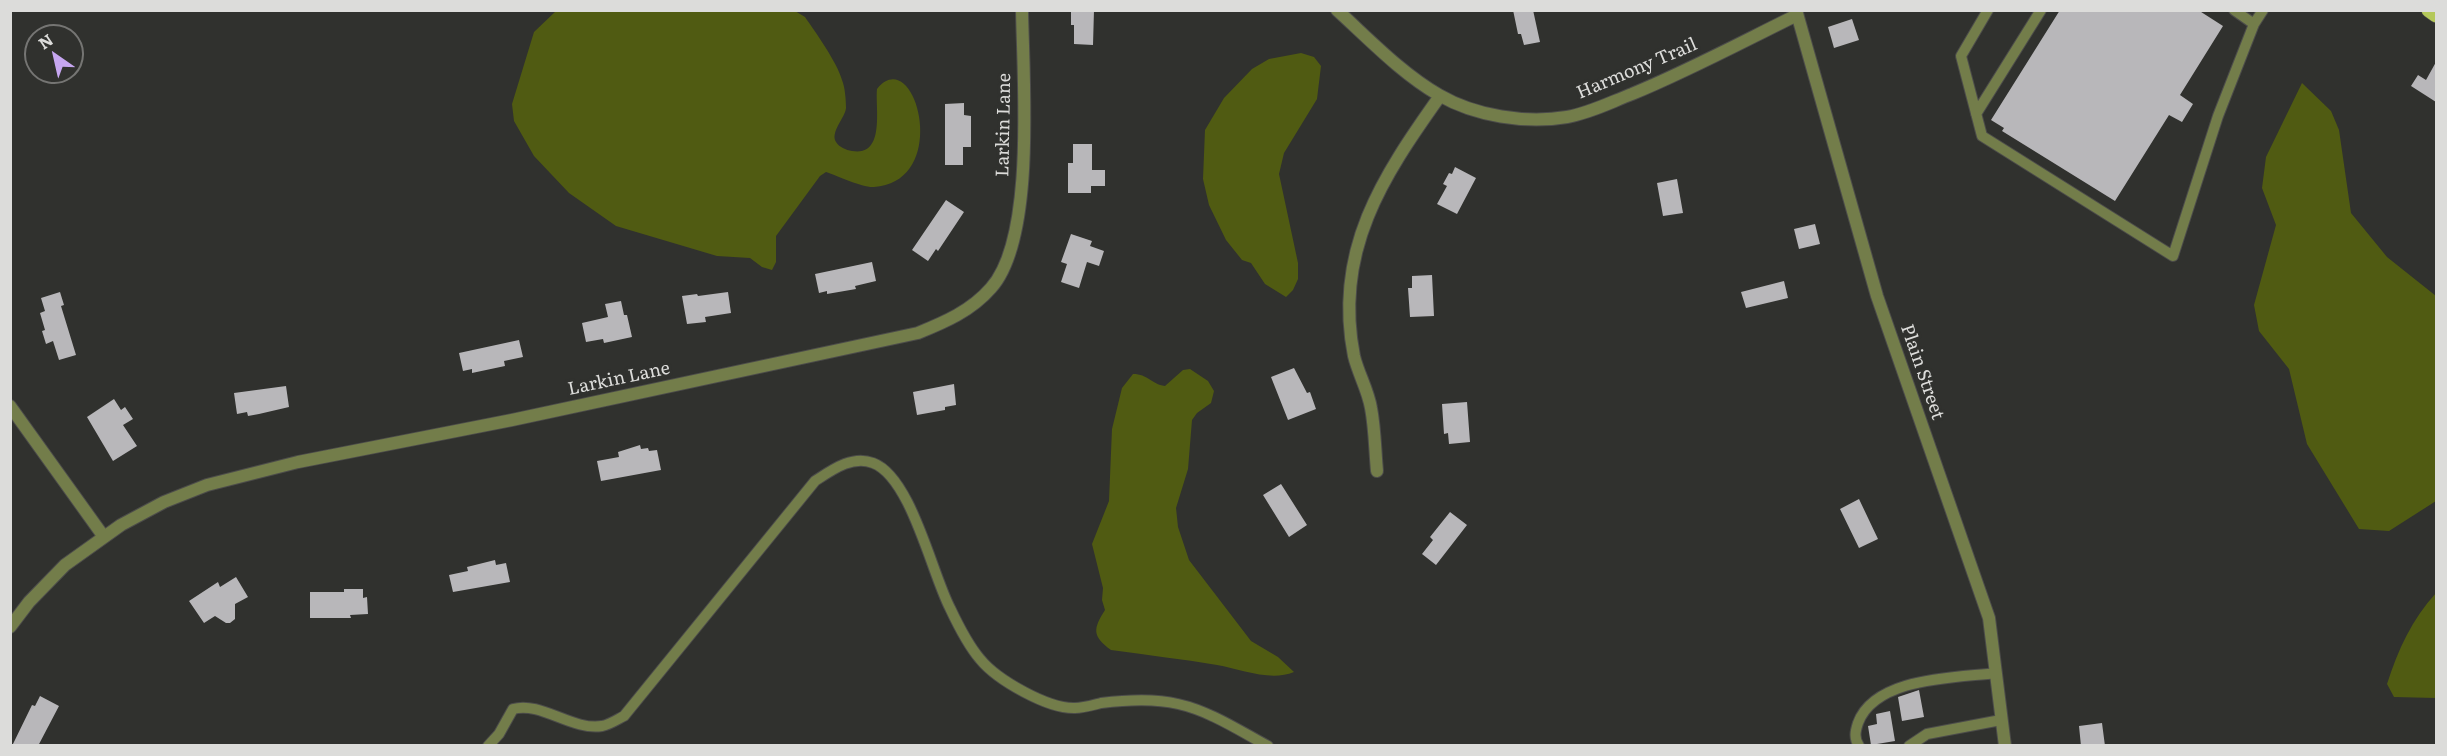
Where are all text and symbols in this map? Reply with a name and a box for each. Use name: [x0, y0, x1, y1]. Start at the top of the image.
north arrow: [24, 24, 84, 84]
text: N: [33, 27, 57, 54]
street label: Harmony Trail: [1573, 34, 1701, 104]
street label: Larkin Lane: [992, 73, 1016, 177]
street label: Plain Street: [1896, 321, 1948, 423]
street label: Larkin Lane: [566, 358, 672, 400]

